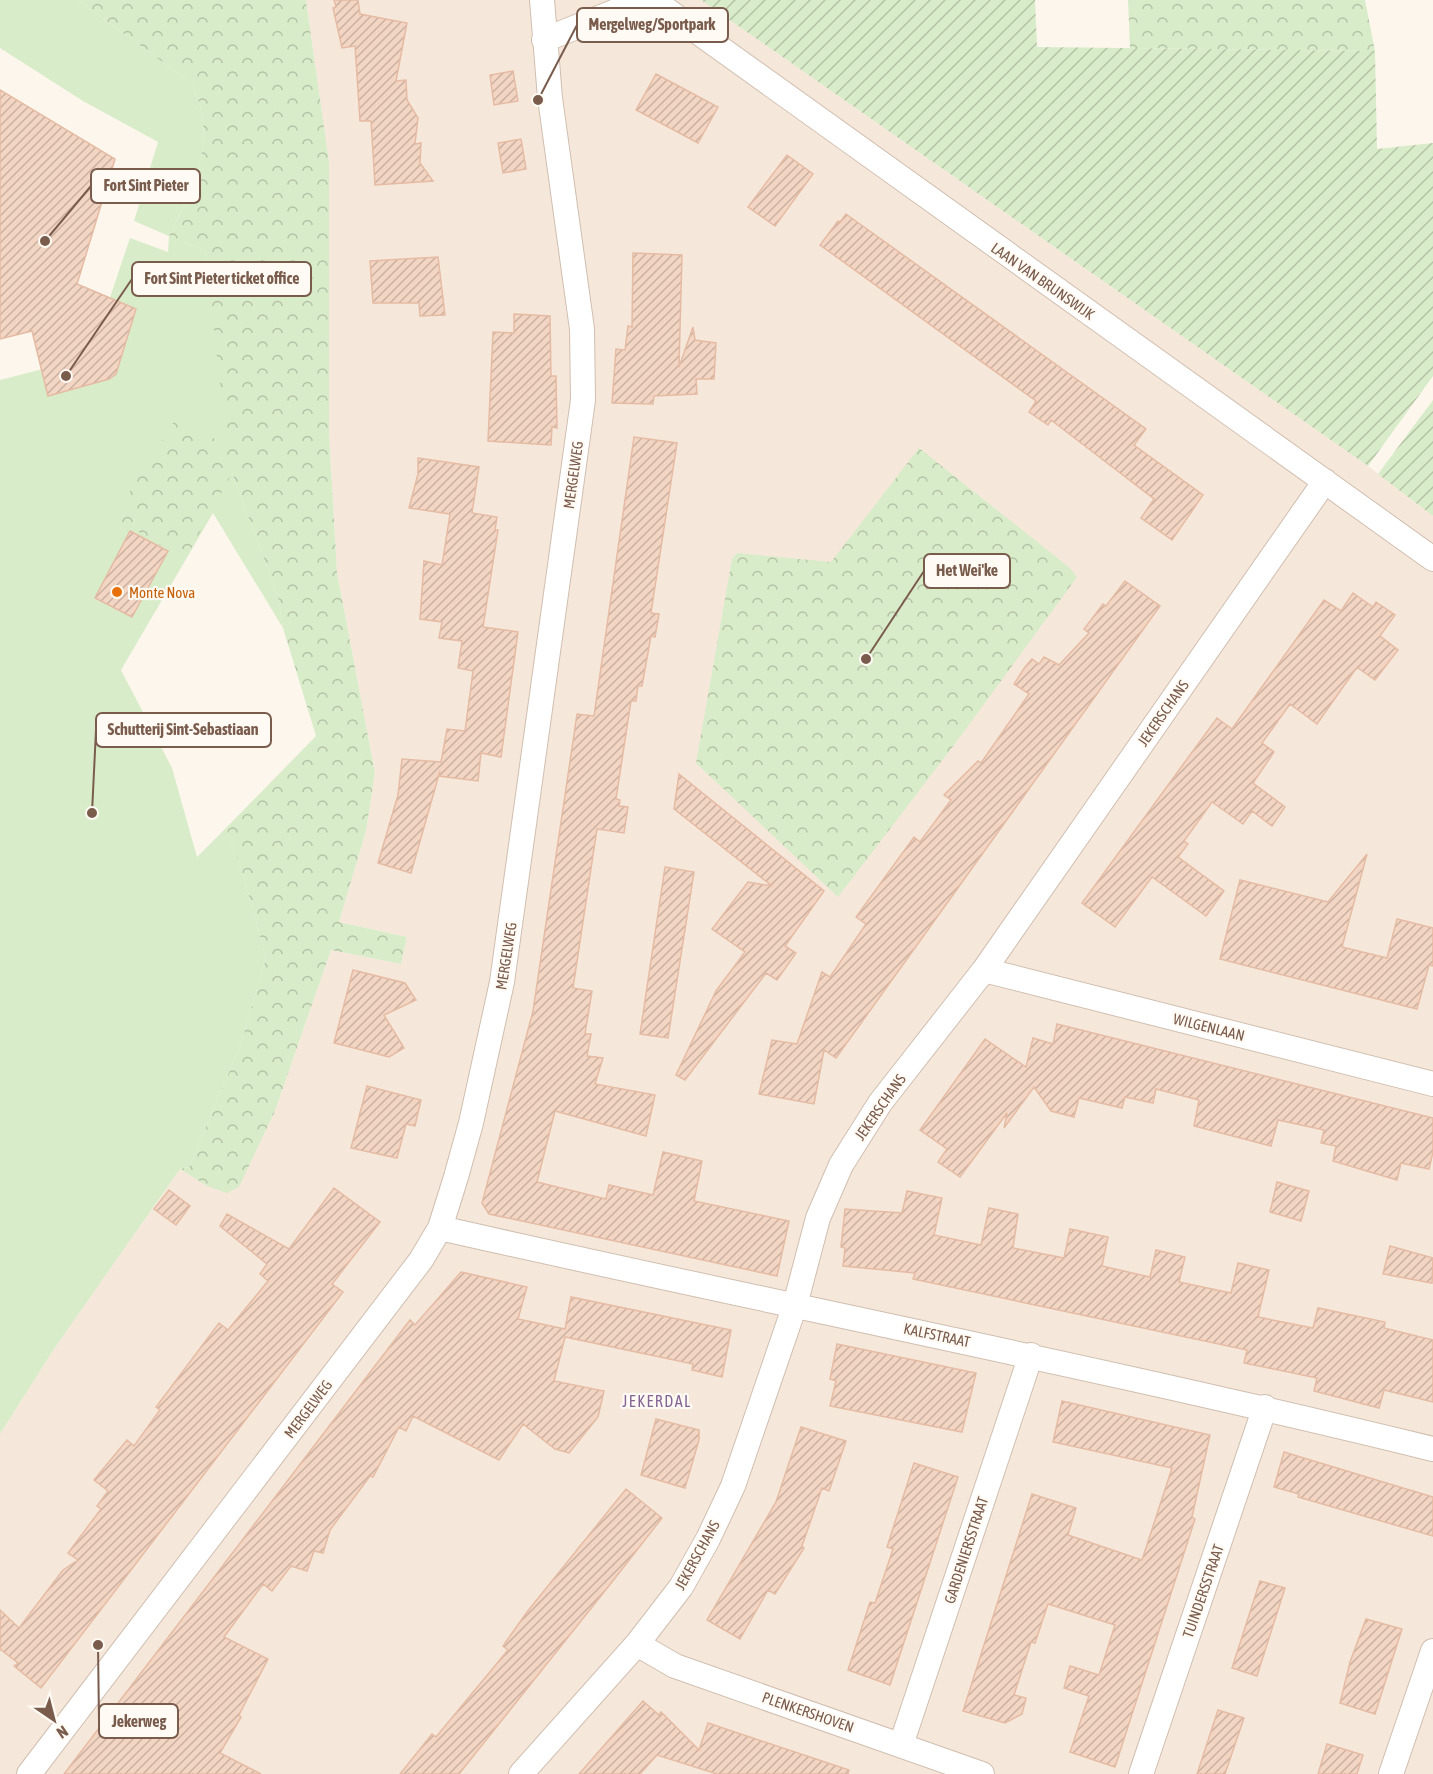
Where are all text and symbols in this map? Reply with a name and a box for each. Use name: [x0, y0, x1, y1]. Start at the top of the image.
callout: Mergelweg/Sportpark: [577, 8, 728, 42]
text: Mergelweg/Sportpark: [589, 15, 716, 33]
callout: Fort Sint Pieter: [91, 169, 200, 203]
text: Fort Sint Pieter: [103, 176, 189, 194]
street label: LAAN VAN BRUNSWIJK: [988, 239, 1098, 323]
callout: Fort Sint Pieter ticket office: [132, 262, 311, 296]
text: Fort Sint Pieter ticket office: [144, 269, 300, 287]
street label: MERGELWEG: [560, 440, 586, 510]
callout: Het Wei'ke: [924, 554, 1010, 588]
text: Het Wei'ke: [936, 561, 998, 579]
place label: Monte Nova: [129, 584, 195, 601]
marker: Monte Nova: [110, 585, 124, 599]
street label: JEKERSCHANS: [1134, 677, 1192, 749]
callout: Schutterij Sint-Sebastiaan: [96, 713, 271, 747]
text: Schutterij Sint-Sebastiaan: [107, 720, 259, 738]
street label: MERGELWEG: [492, 921, 520, 991]
street label: WILGENLAAN: [1172, 1010, 1246, 1044]
street label: JEKERSCHANS: [851, 1071, 909, 1143]
street label: KALFSTRAAT: [902, 1320, 972, 1350]
street label: MERGELWEG: [281, 1377, 335, 1441]
district label: JEKERDAL: [622, 1392, 692, 1410]
street label: GARDENIERSSTRAAT: [941, 1494, 991, 1606]
street label: JEKERSCHANS: [671, 1517, 723, 1593]
street label: TUINDERSSTRAAT: [1179, 1542, 1227, 1640]
street label: PLENKERSHOVEN: [760, 1688, 856, 1736]
north arrow: [24, 1690, 84, 1750]
callout: Jekerweg: [99, 1704, 178, 1738]
text: Jekerweg: [111, 1712, 166, 1730]
text: N: [54, 1722, 72, 1742]

